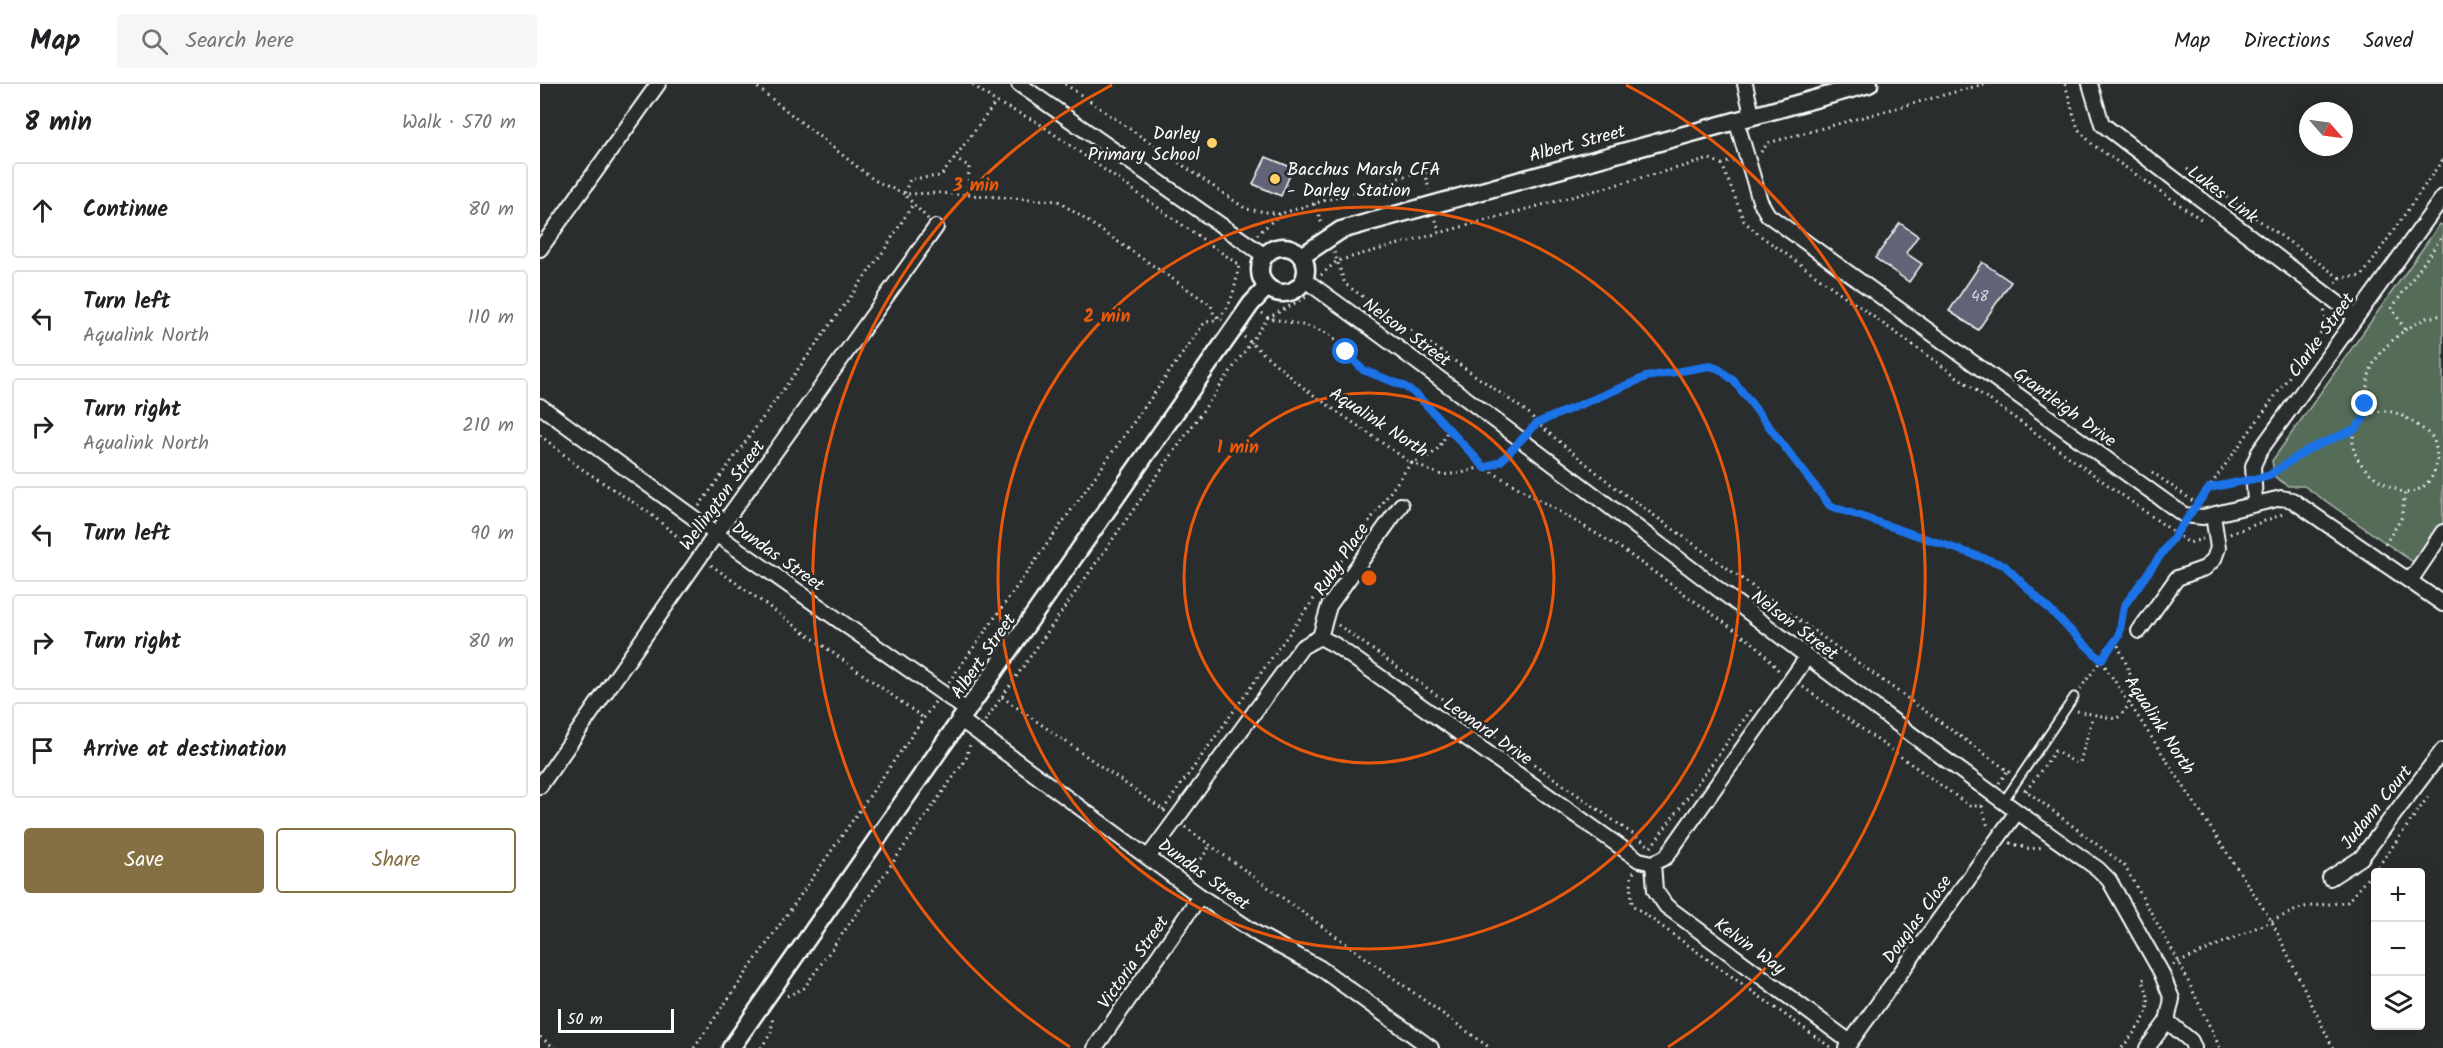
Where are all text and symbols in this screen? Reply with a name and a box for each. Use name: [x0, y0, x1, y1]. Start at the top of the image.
search box: [117, 14, 537, 68]
text: Map: [30, 19, 81, 64]
text: Search here: [186, 24, 294, 59]
icon: search: [138, 25, 171, 58]
text: Map: [2174, 25, 2210, 58]
text: Directions: [2243, 25, 2330, 58]
text: Saved: [2363, 25, 2413, 58]
text: 8 min: [24, 102, 92, 144]
north arrow: [2299, 102, 2353, 156]
text: Walk · 570 m: [402, 107, 516, 139]
street label: Albert Street: [1526, 117, 1630, 171]
place label: Darley Primary School: [1088, 120, 1201, 170]
marker: Darley Primary School: [1205, 136, 1219, 150]
place label: Bacchus Marsh CFA - Darley Station: [1287, 156, 1440, 206]
street label: Lukes Link: [2181, 159, 2264, 232]
text: 3 min: [952, 172, 999, 201]
marker: Bacchus Marsh CFA - Darley Station: [1268, 172, 1282, 186]
text: Continue: [83, 193, 168, 228]
icon: ahead: [26, 194, 59, 227]
text: 80 m: [468, 194, 514, 226]
text: Turn left: [83, 285, 170, 320]
house number: 48: [1971, 285, 1990, 309]
street label: Clarke Street: [2281, 286, 2364, 384]
street label: Nelson Street: [1356, 291, 1457, 376]
icon: left: [26, 302, 59, 335]
text: 110 m: [468, 302, 514, 334]
text: 2 min: [1084, 303, 1130, 332]
text: Aqualink North: [83, 320, 209, 352]
route start: [1332, 338, 1358, 364]
street label: Grantleigh Drive: [2006, 361, 2122, 456]
street label: Aqualink North: [1323, 380, 1434, 466]
route end: [2351, 390, 2377, 416]
text: Turn right: [83, 393, 181, 428]
icon: right: [26, 410, 59, 443]
text: 210 m: [462, 410, 514, 442]
text: Aqualink North: [83, 428, 209, 460]
street label: Wellington Street: [673, 434, 774, 557]
text: 1 min: [1217, 434, 1259, 463]
street label: Dundas Street: [725, 514, 830, 601]
text: Turn left: [83, 517, 170, 552]
street label: Ruby Place: [1307, 517, 1377, 602]
icon: left: [26, 518, 59, 551]
text: 90 m: [470, 518, 514, 550]
centre of rings: [1359, 568, 1379, 588]
street label: Nelson Street: [1744, 584, 1845, 669]
street label: Albert Street: [944, 607, 1025, 706]
text: Turn right: [83, 625, 181, 660]
icon: right: [26, 626, 59, 659]
text: 80 m: [468, 626, 514, 658]
street label: Aqualink North: [2116, 670, 2202, 781]
street label: Leonard Drive: [1436, 691, 1538, 774]
text: Arrive at destination: [83, 733, 286, 768]
icon: arrive: [26, 734, 59, 767]
street label: Judann Court: [2334, 759, 2421, 856]
button: Save: [24, 828, 264, 893]
button: Share: [276, 828, 516, 893]
street label: Dundas Street: [1151, 832, 1256, 919]
map controls: [2371, 868, 2425, 1030]
button: +: [2371, 868, 2425, 922]
street label: Douglas Close: [1876, 869, 1960, 970]
street label: Victoria Street: [1091, 909, 1178, 1016]
street label: Kelvin Way: [1707, 911, 1792, 984]
button: −: [2371, 922, 2425, 976]
button: layers: [2371, 976, 2425, 1030]
scale bar: [558, 1006, 674, 1034]
text: 50 m: [567, 1007, 603, 1032]

